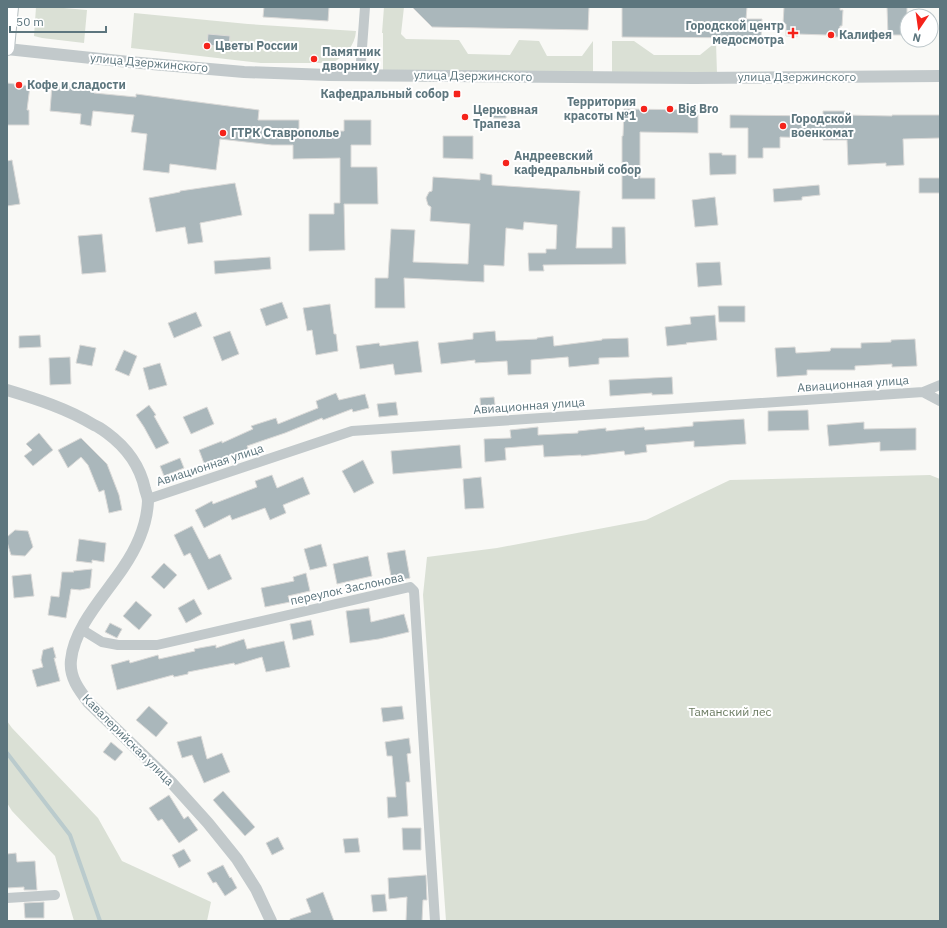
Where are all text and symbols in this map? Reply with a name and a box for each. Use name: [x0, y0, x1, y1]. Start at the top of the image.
scale bar: [10, 8, 106, 34]
north arrow: [899, 8, 939, 48]
text: 50 m: [16, 14, 44, 29]
place label: Городской центр медосмотра: [686, 18, 784, 47]
marker: Городской центр медосмотра: [787, 27, 799, 39]
place label: Калифея: [839, 27, 892, 42]
marker: Калифея: [826, 30, 836, 40]
text: N: [911, 30, 922, 45]
place label: Цветы России: [215, 38, 298, 53]
marker: Цветы России: [202, 41, 212, 51]
place label: Памятник дворнику: [322, 44, 381, 73]
street label: улица Дзержинского: [89, 50, 209, 75]
marker: Памятник дворнику: [309, 54, 319, 64]
street label: улица Дзержинского: [414, 67, 533, 84]
street label: улица Дзержинского: [738, 69, 856, 84]
place label: Кофе и сладости: [27, 77, 126, 92]
marker: Кофе и сладости: [14, 80, 24, 90]
place label: Кафедральный собор: [321, 86, 449, 101]
marker: Кафедральный собор: [452, 89, 462, 99]
place label: Территория красоты №1: [564, 94, 636, 123]
place label: Big Bro: [678, 101, 719, 116]
place label: Церковная Трапеза: [473, 102, 538, 131]
marker: Территория красоты №1: [639, 104, 649, 114]
marker: Big Bro: [665, 104, 675, 114]
place label: Городской военкомат: [791, 111, 854, 140]
marker: Церковная Трапеза: [460, 112, 470, 122]
marker: Городской военкомат: [778, 121, 788, 131]
place label: ГТРК Ставрополье: [231, 125, 340, 140]
marker: ГТРК Ставрополье: [218, 128, 228, 138]
place label: Андреевский кафедральный собор: [514, 148, 641, 177]
marker: Андреевский кафедральный собор: [501, 158, 511, 168]
street label: Авиационная улица: [797, 372, 910, 395]
street label: Авиационная улица: [473, 394, 586, 417]
street label: Авиационная улица: [154, 440, 266, 489]
street label: переулок Заслонова: [289, 569, 406, 608]
street label: Кавалерийская улица: [79, 691, 178, 789]
park label: Таманский лес: [688, 704, 772, 719]

